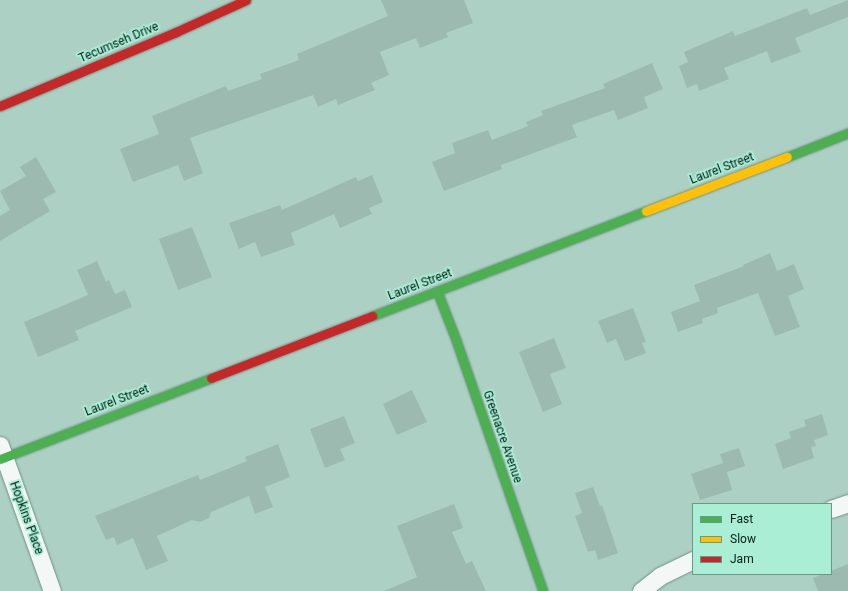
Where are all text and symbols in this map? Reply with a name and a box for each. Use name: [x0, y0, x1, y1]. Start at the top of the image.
street label: Tecumseh Drive: [77, 20, 161, 66]
street label: Laurel Street: [688, 150, 756, 188]
street label: Laurel Street: [386, 266, 454, 304]
street label: Laurel Street: [83, 382, 151, 420]
street label: Greenacre Avenue: [479, 389, 525, 485]
street label: Hopkins Place: [6, 480, 46, 556]
legend: [692, 503, 832, 575]
text: Fast: [730, 512, 753, 526]
text: Slow: [730, 532, 756, 546]
text: Jam: [730, 552, 754, 566]

